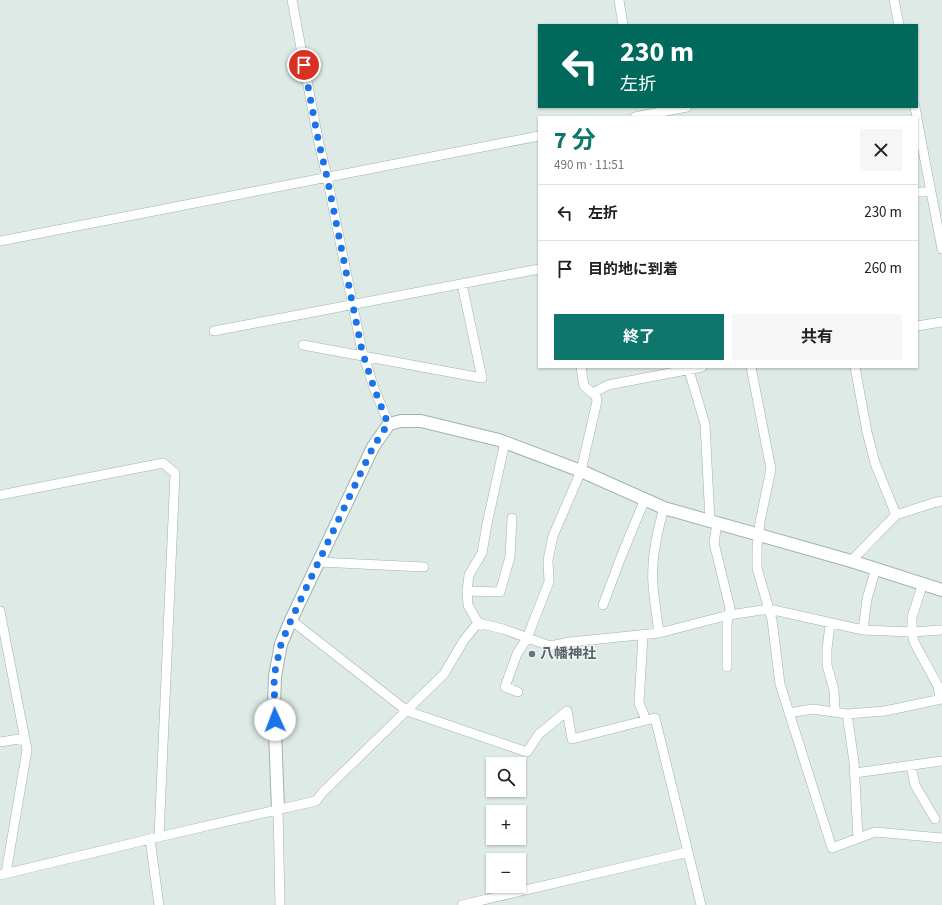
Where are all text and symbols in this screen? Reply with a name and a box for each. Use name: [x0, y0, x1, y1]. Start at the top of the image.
text: 230 m: [620, 32, 694, 72]
icon: left: [554, 40, 606, 92]
pin: [287, 48, 321, 82]
icon: arrive: [293, 54, 315, 76]
text: 左折: [620, 72, 656, 97]
text: 7 分: [554, 123, 595, 158]
button: close: [860, 129, 902, 171]
text: 490 m · 11:51: [554, 156, 624, 174]
icon: left: [554, 202, 576, 224]
text: 230 m: [864, 202, 902, 223]
text: 左折: [588, 203, 618, 224]
icon: arrive: [554, 258, 576, 280]
text: 260 m: [864, 258, 902, 279]
text: 目的地に到着: [588, 259, 678, 280]
button: 終了: [554, 314, 724, 360]
button: 共有: [732, 314, 902, 360]
place label: 八幡神社: [540, 644, 596, 664]
marker: 八幡神社: [527, 649, 537, 659]
position arrow: [254, 699, 296, 741]
map controls: [486, 757, 526, 893]
button: search: [486, 757, 526, 797]
button: +: [486, 805, 526, 845]
button: −: [486, 853, 526, 893]

